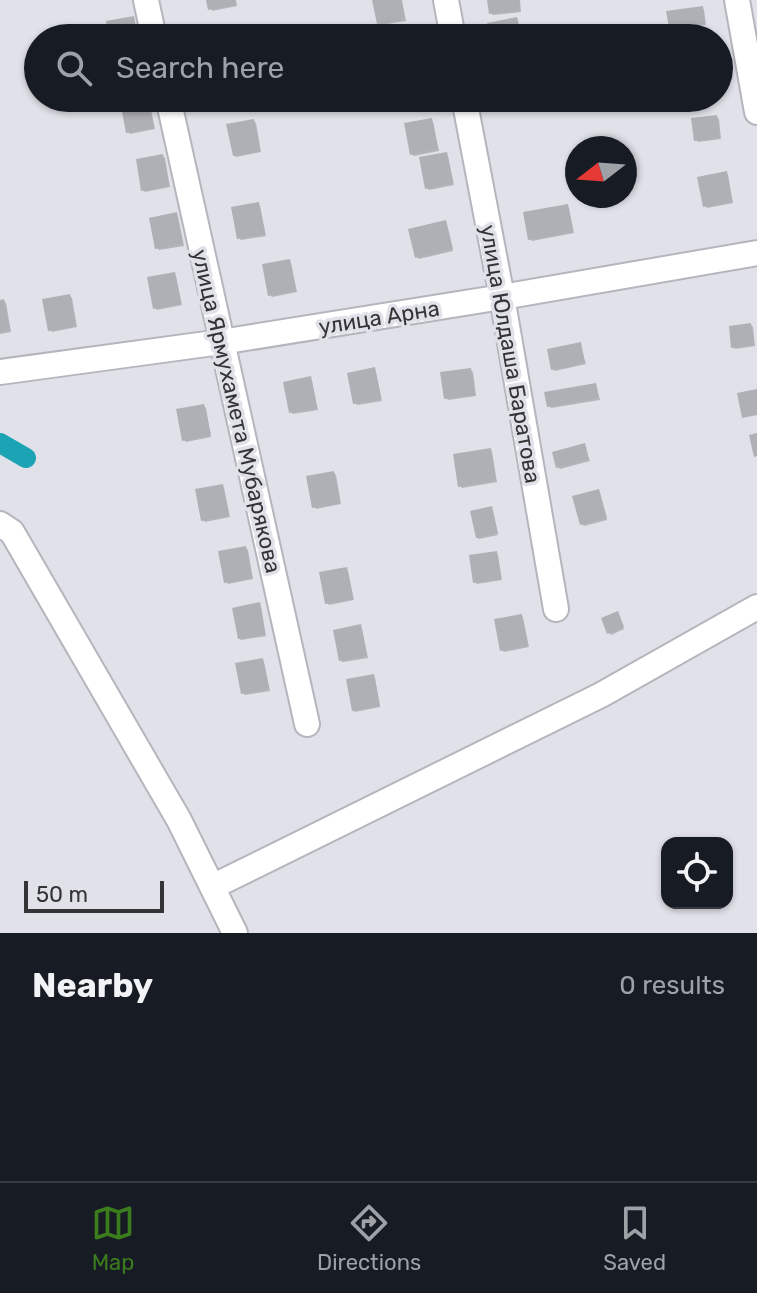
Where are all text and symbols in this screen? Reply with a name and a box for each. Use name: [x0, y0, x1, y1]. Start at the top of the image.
search box: [24, 24, 733, 112]
icon: search: [52, 46, 96, 90]
text: Search here: [116, 50, 284, 86]
north arrow: [565, 136, 637, 208]
street label: улица Юлдаша Баратова: [474, 223, 547, 485]
street label: улица Ярмухамета Мубарякова: [186, 247, 287, 576]
street label: улица Арна: [317, 295, 441, 340]
map controls: [661, 837, 733, 909]
button: locate: [661, 837, 733, 909]
scale bar: [24, 877, 164, 913]
text: 50 m: [36, 881, 88, 908]
text: Nearby: [32, 965, 153, 1006]
text: 0 results: [619, 970, 725, 1001]
tab: Map: [91, 1201, 135, 1276]
tab: Directions: [317, 1201, 421, 1276]
tab: Saved: [603, 1201, 666, 1276]

